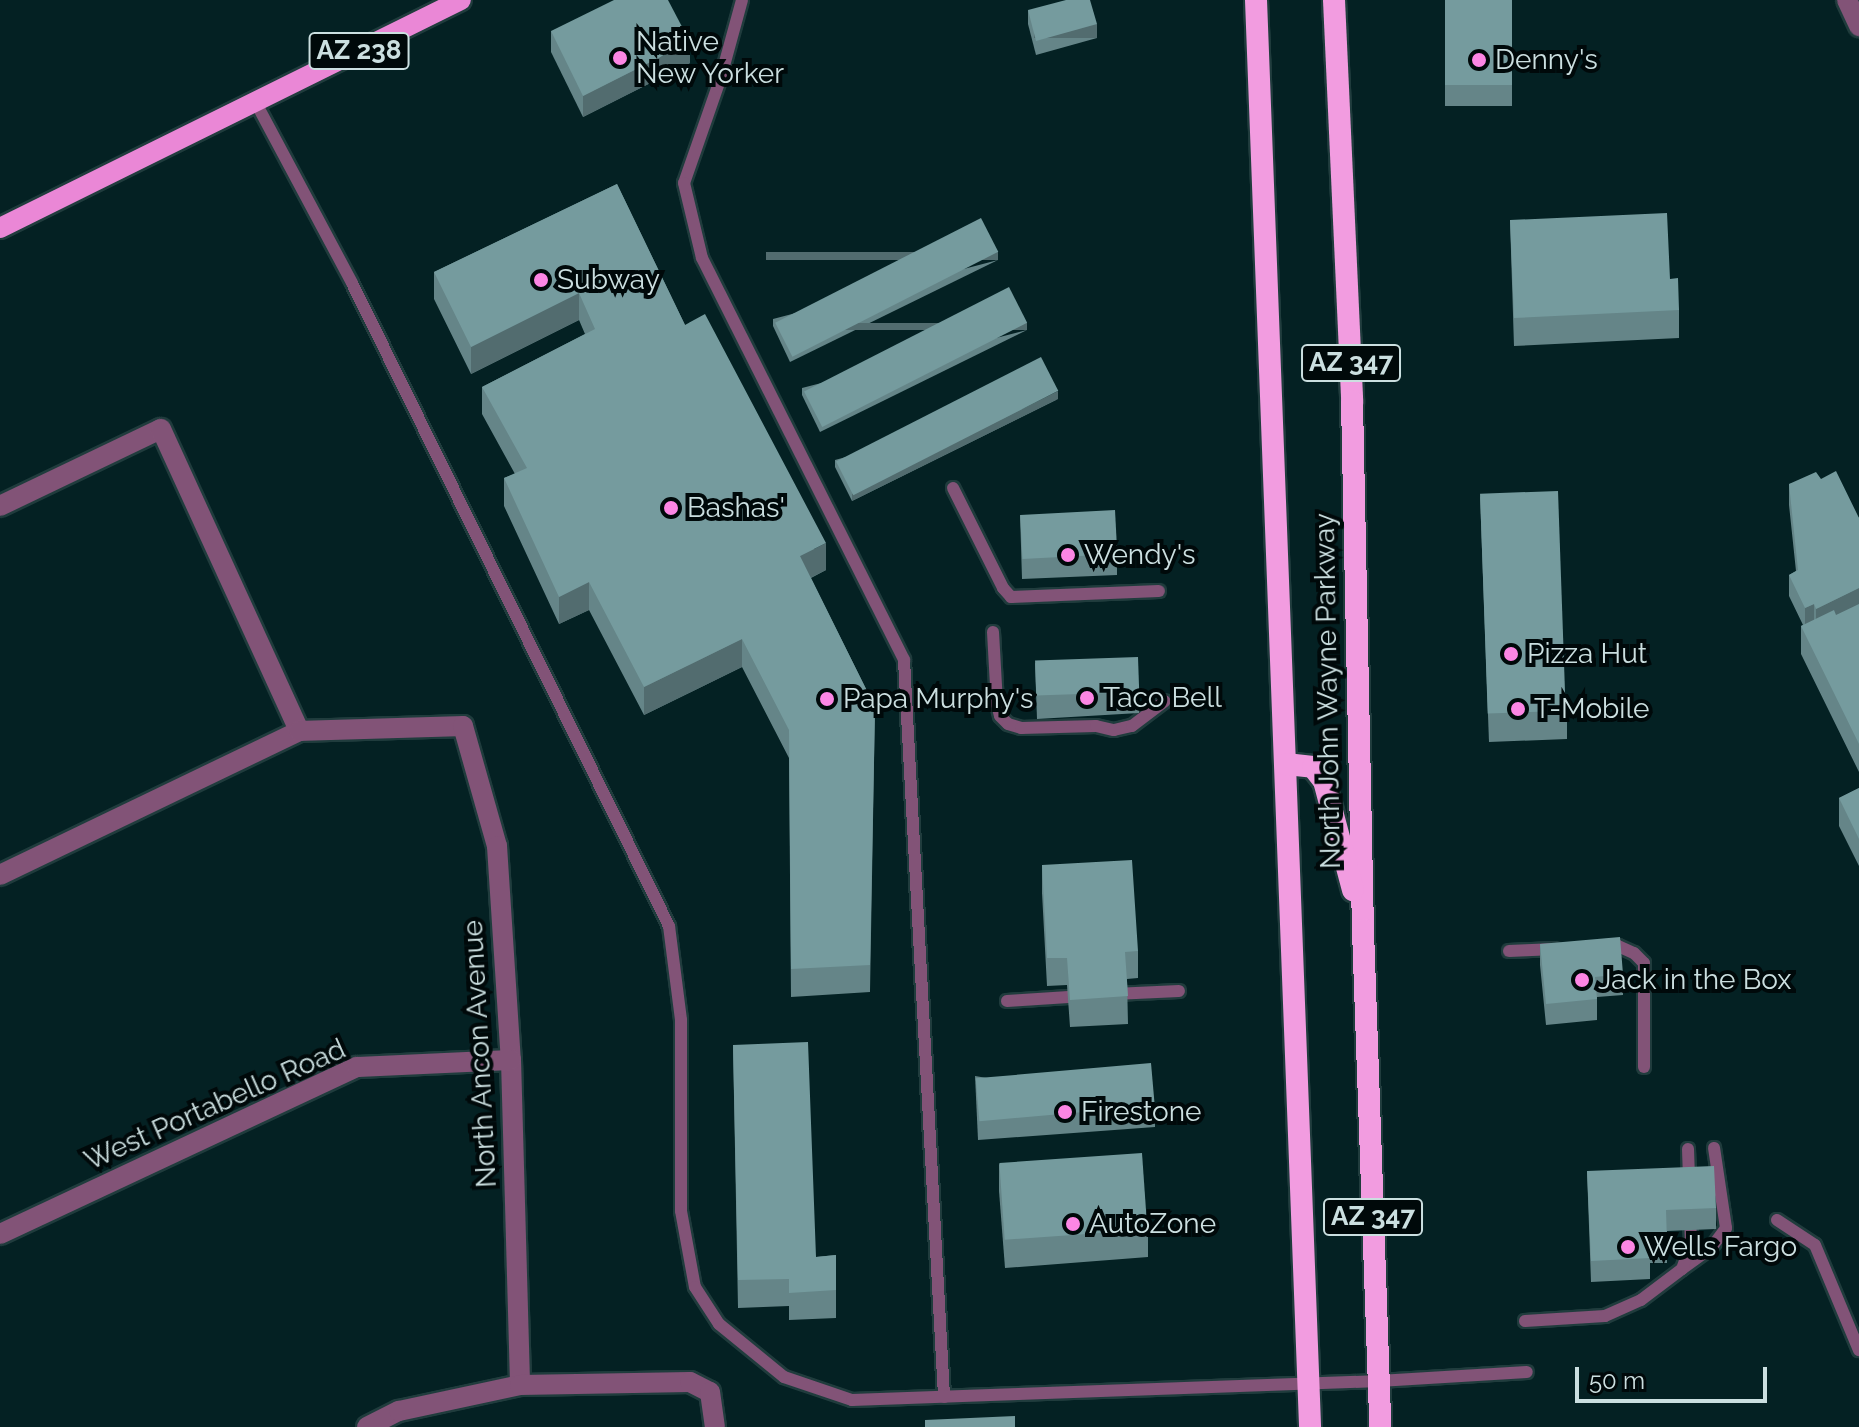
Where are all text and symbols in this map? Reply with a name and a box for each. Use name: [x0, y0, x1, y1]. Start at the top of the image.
place label: Native New Yorker: [636, 25, 786, 91]
road number: AZ 238: [307, 29, 411, 73]
place label: Denny's: [1495, 43, 1598, 77]
marker: Native New Yorker: [611, 49, 629, 67]
marker: Denny's: [1470, 51, 1488, 69]
place label: Subway: [557, 263, 660, 297]
marker: Subway: [532, 271, 550, 289]
road number: AZ 347: [1301, 341, 1401, 385]
place label: Bashas': [687, 491, 785, 525]
marker: Bashas': [662, 499, 680, 517]
street label: North John Wayne Parkway: [1308, 512, 1348, 870]
place label: Wendy's: [1084, 538, 1196, 572]
marker: Wendy's: [1059, 546, 1077, 564]
place label: Pizza Hut: [1527, 637, 1647, 671]
marker: Pizza Hut: [1502, 645, 1520, 663]
place label: Taco Bell: [1103, 681, 1222, 715]
place label: Papa Murphy's: [843, 682, 1033, 716]
marker: Taco Bell: [1078, 689, 1096, 707]
marker: Papa Murphy's: [818, 690, 836, 708]
place label: T-Mobile: [1534, 692, 1650, 726]
marker: T-Mobile: [1509, 700, 1527, 718]
street label: North Ancon Avenue: [456, 919, 504, 1189]
place label: Jack in the Box: [1598, 963, 1791, 997]
marker: Jack in the Box: [1573, 971, 1591, 989]
street label: West Portabello Road: [79, 1032, 351, 1178]
place label: Firestone: [1081, 1095, 1201, 1129]
marker: Firestone: [1056, 1103, 1074, 1121]
road number: AZ 347: [1323, 1195, 1423, 1239]
place label: AutoZone: [1089, 1207, 1216, 1241]
marker: AutoZone: [1064, 1215, 1082, 1233]
place label: Wells Fargo: [1644, 1230, 1797, 1264]
marker: Wells Fargo: [1619, 1238, 1637, 1256]
scale bar: [1579, 1351, 1771, 1401]
text: 50 m: [1589, 1366, 1645, 1395]

